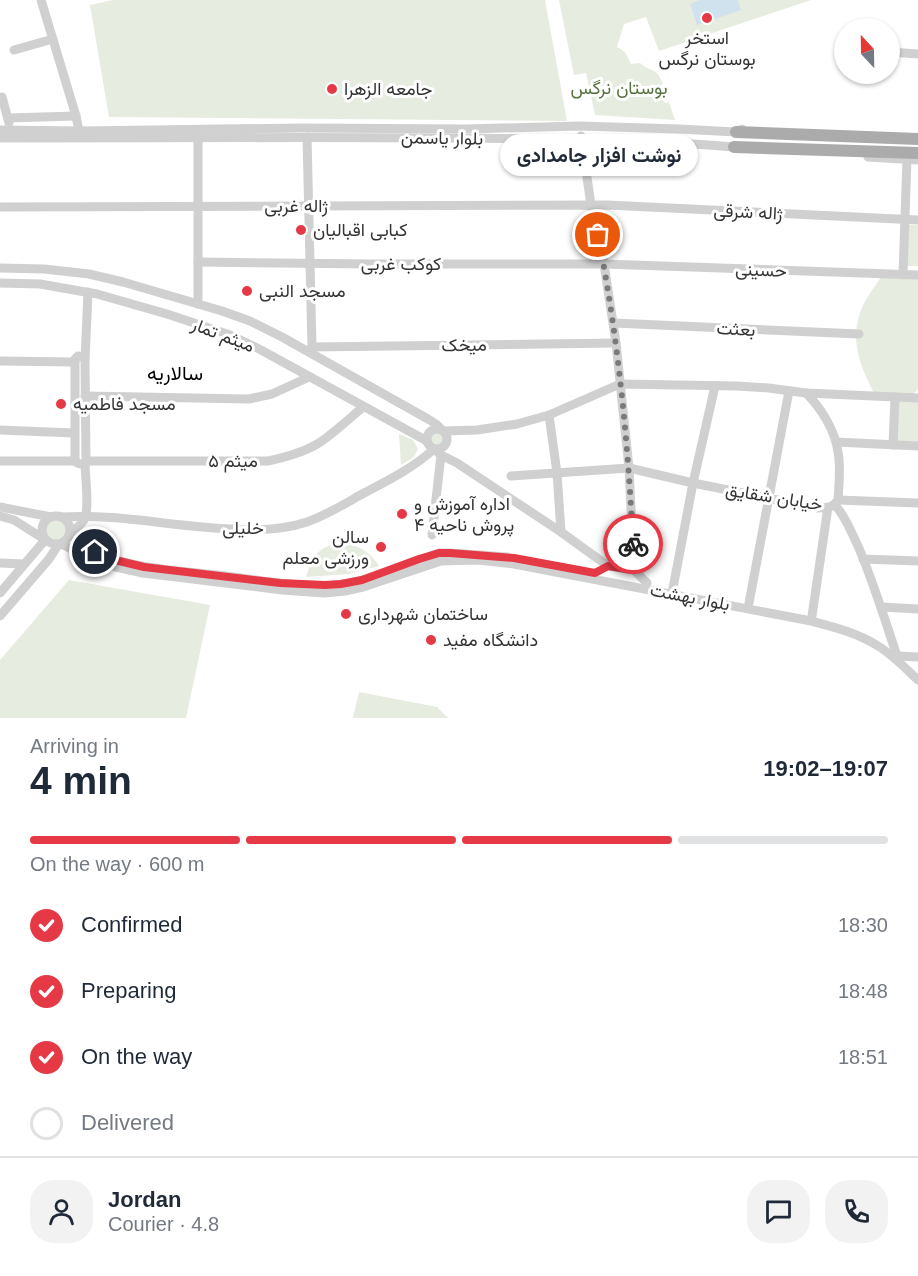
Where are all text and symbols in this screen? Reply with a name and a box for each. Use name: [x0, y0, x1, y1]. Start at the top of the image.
marker: استخر بوستان نرگس: [700, 11, 714, 25]
north arrow: [834, 18, 900, 84]
map controls: [834, 18, 900, 84]
place label: استخر بوستان نرگس: [659, 28, 755, 70]
park label: بوستان نرگس: [571, 78, 667, 99]
place label: جامعه الزهرا: [344, 79, 432, 100]
marker: جامعه الزهرا: [325, 82, 339, 96]
street label: بلوار یاسمن: [401, 127, 483, 150]
callout: نوشت افزار جامدادی: [499, 133, 697, 175]
text: نوشت افزار جامدادی: [517, 144, 681, 166]
street label: ژاله غربی: [264, 196, 329, 217]
street label: ژاله شرقی: [713, 200, 784, 225]
pin: [572, 209, 623, 260]
icon: bag: [581, 218, 614, 251]
place label: کبابی اقبالیان: [313, 220, 408, 241]
marker: کبابی اقبالیان: [294, 223, 308, 237]
street label: کوکب غربی: [361, 254, 441, 275]
street label: حسینی: [735, 259, 787, 282]
place label: مسجد النبی: [259, 281, 346, 302]
marker: مسجد النبی: [240, 284, 254, 298]
street label: میثم تمار: [187, 314, 257, 358]
street label: بعثت: [716, 318, 756, 340]
street label: میخک: [441, 335, 487, 355]
district label: سالاریه: [147, 362, 203, 386]
place label: مسجد فاطمیه: [73, 394, 175, 414]
marker: مسجد فاطمیه: [54, 397, 68, 411]
street label: میثم ۵: [208, 451, 258, 473]
street label: خیابان شقایق: [724, 479, 824, 516]
place label: اداره آموزش و پروش ناحیه ۴: [414, 494, 514, 537]
marker: اداره آموزش و پروش ناحیه ۴: [395, 507, 409, 521]
courier: [603, 514, 663, 574]
street label: خلیلی: [222, 518, 264, 539]
pin: [69, 526, 120, 577]
place label: سالن ورزشی معلم: [282, 527, 369, 570]
icon: bike: [617, 528, 650, 561]
icon: home: [78, 535, 111, 568]
marker: سالن ورزشی معلم: [374, 540, 388, 554]
street label: بلوار بهشت: [648, 579, 731, 615]
place label: ساختمان شهرداری: [358, 604, 488, 625]
marker: ساختمان شهرداری: [339, 607, 353, 621]
place label: دانشگاه مفید: [443, 630, 538, 650]
marker: دانشگاه مفید: [424, 633, 438, 647]
text: Arriving in: [30, 735, 119, 757]
text: 19:02–19:07: [763, 756, 888, 781]
text: 4 min: [30, 759, 132, 802]
text: On the way · 600 m: [30, 853, 205, 875]
icon: check: [30, 909, 63, 942]
text: Confirmed: [81, 912, 182, 937]
text: 18:30: [838, 914, 888, 936]
icon: check: [30, 975, 63, 1008]
text: Preparing: [81, 978, 176, 1003]
text: 18:48: [838, 980, 888, 1002]
icon: check: [30, 1041, 63, 1074]
text: On the way: [81, 1044, 192, 1069]
text: 18:51: [838, 1046, 888, 1068]
text: Delivered: [81, 1110, 174, 1135]
button: person: [30, 1180, 93, 1243]
button: chat: [747, 1180, 810, 1243]
button: phone: [825, 1180, 888, 1243]
text: Jordan: [108, 1187, 181, 1212]
text: Courier · 4.8: [108, 1213, 219, 1235]

